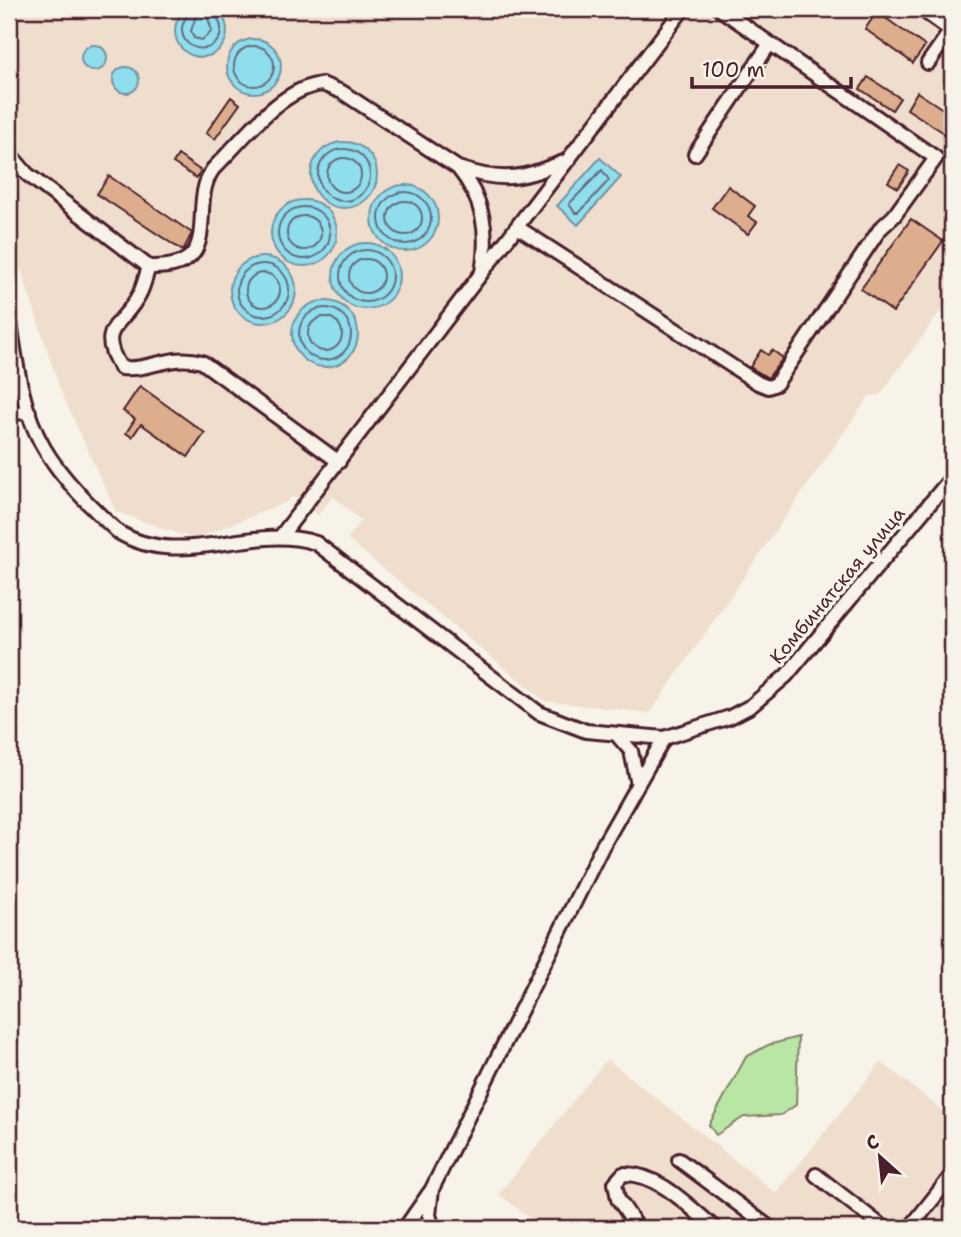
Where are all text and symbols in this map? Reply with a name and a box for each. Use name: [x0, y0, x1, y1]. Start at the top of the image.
scale bar: [692, 46, 851, 90]
text: 100 m: [702, 56, 765, 84]
street label: Комбинатская улица: [764, 501, 911, 669]
north arrow: [846, 1122, 916, 1192]
text: С: [862, 1129, 883, 1156]

